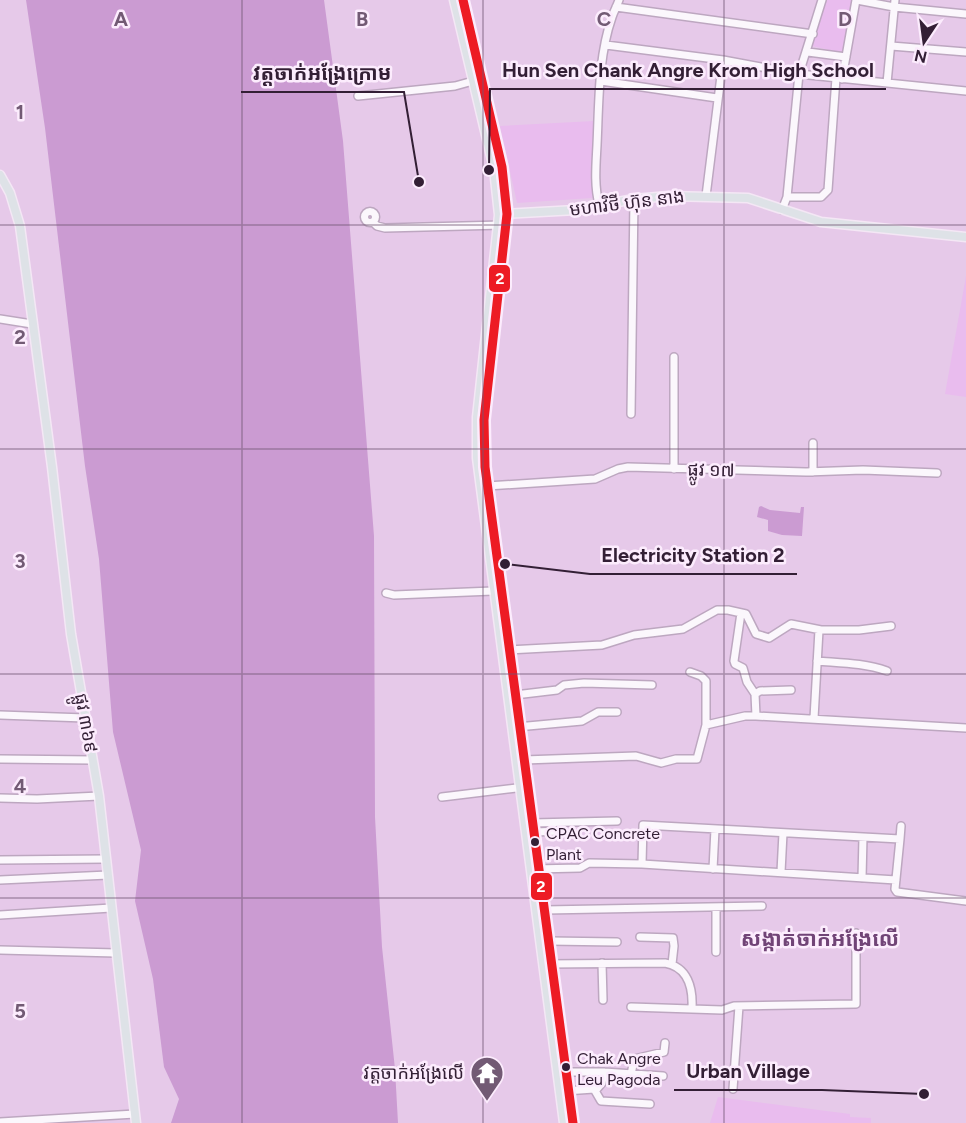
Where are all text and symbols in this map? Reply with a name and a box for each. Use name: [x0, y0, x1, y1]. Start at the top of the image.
text: A: [114, 7, 129, 31]
text: B: [356, 7, 368, 31]
text: C: [597, 7, 611, 31]
text: D: [838, 7, 852, 31]
north arrow: [894, 12, 954, 72]
text: N: [913, 45, 929, 67]
callout: Hun Sen Chank Angre Krom High School: [490, 51, 886, 89]
callout: វត្តចាក់អង្រែក្រោម: [241, 54, 404, 92]
text: Hun Sen Chank Angre Krom High School: [502, 58, 874, 82]
text: វត្តចាក់អង្រែក្រោម: [253, 61, 391, 86]
text: 1: [16, 100, 24, 124]
street label: មហាវិថី ហ៊ុន នាង: [568, 184, 686, 222]
line badge: 2: [488, 264, 511, 293]
text: 2: [495, 269, 505, 288]
text: 2: [14, 325, 26, 349]
street label: ផ្លូវ ១៧: [687, 459, 735, 487]
callout: Electricity Station 2: [590, 536, 797, 574]
text: Electricity Station 2: [601, 543, 785, 567]
text: 3: [14, 549, 26, 573]
street label: ផ្លូវ ៣៦៩: [65, 691, 102, 755]
text: 4: [14, 774, 27, 798]
place label: CPAC Concrete Plant: [546, 824, 660, 864]
marker: CPAC Concrete Plant: [529, 836, 541, 848]
line badge: 2: [530, 872, 553, 901]
text: 2: [536, 877, 546, 896]
district label: សង្កាត់ចាក់អង្រែលើ: [741, 926, 899, 952]
text: 5: [14, 999, 26, 1023]
place label: Chak Angre Leu Pagoda: [577, 1049, 661, 1089]
callout: Urban Village: [674, 1052, 822, 1090]
temple icon: វត្តចាក់អង្រែលើ: [469, 1055, 505, 1102]
text: Urban Village: [686, 1059, 810, 1083]
marker: Chak Angre Leu Pagoda: [560, 1061, 572, 1073]
place label: វត្តចាក់អង្រែលើ: [364, 1062, 464, 1084]

